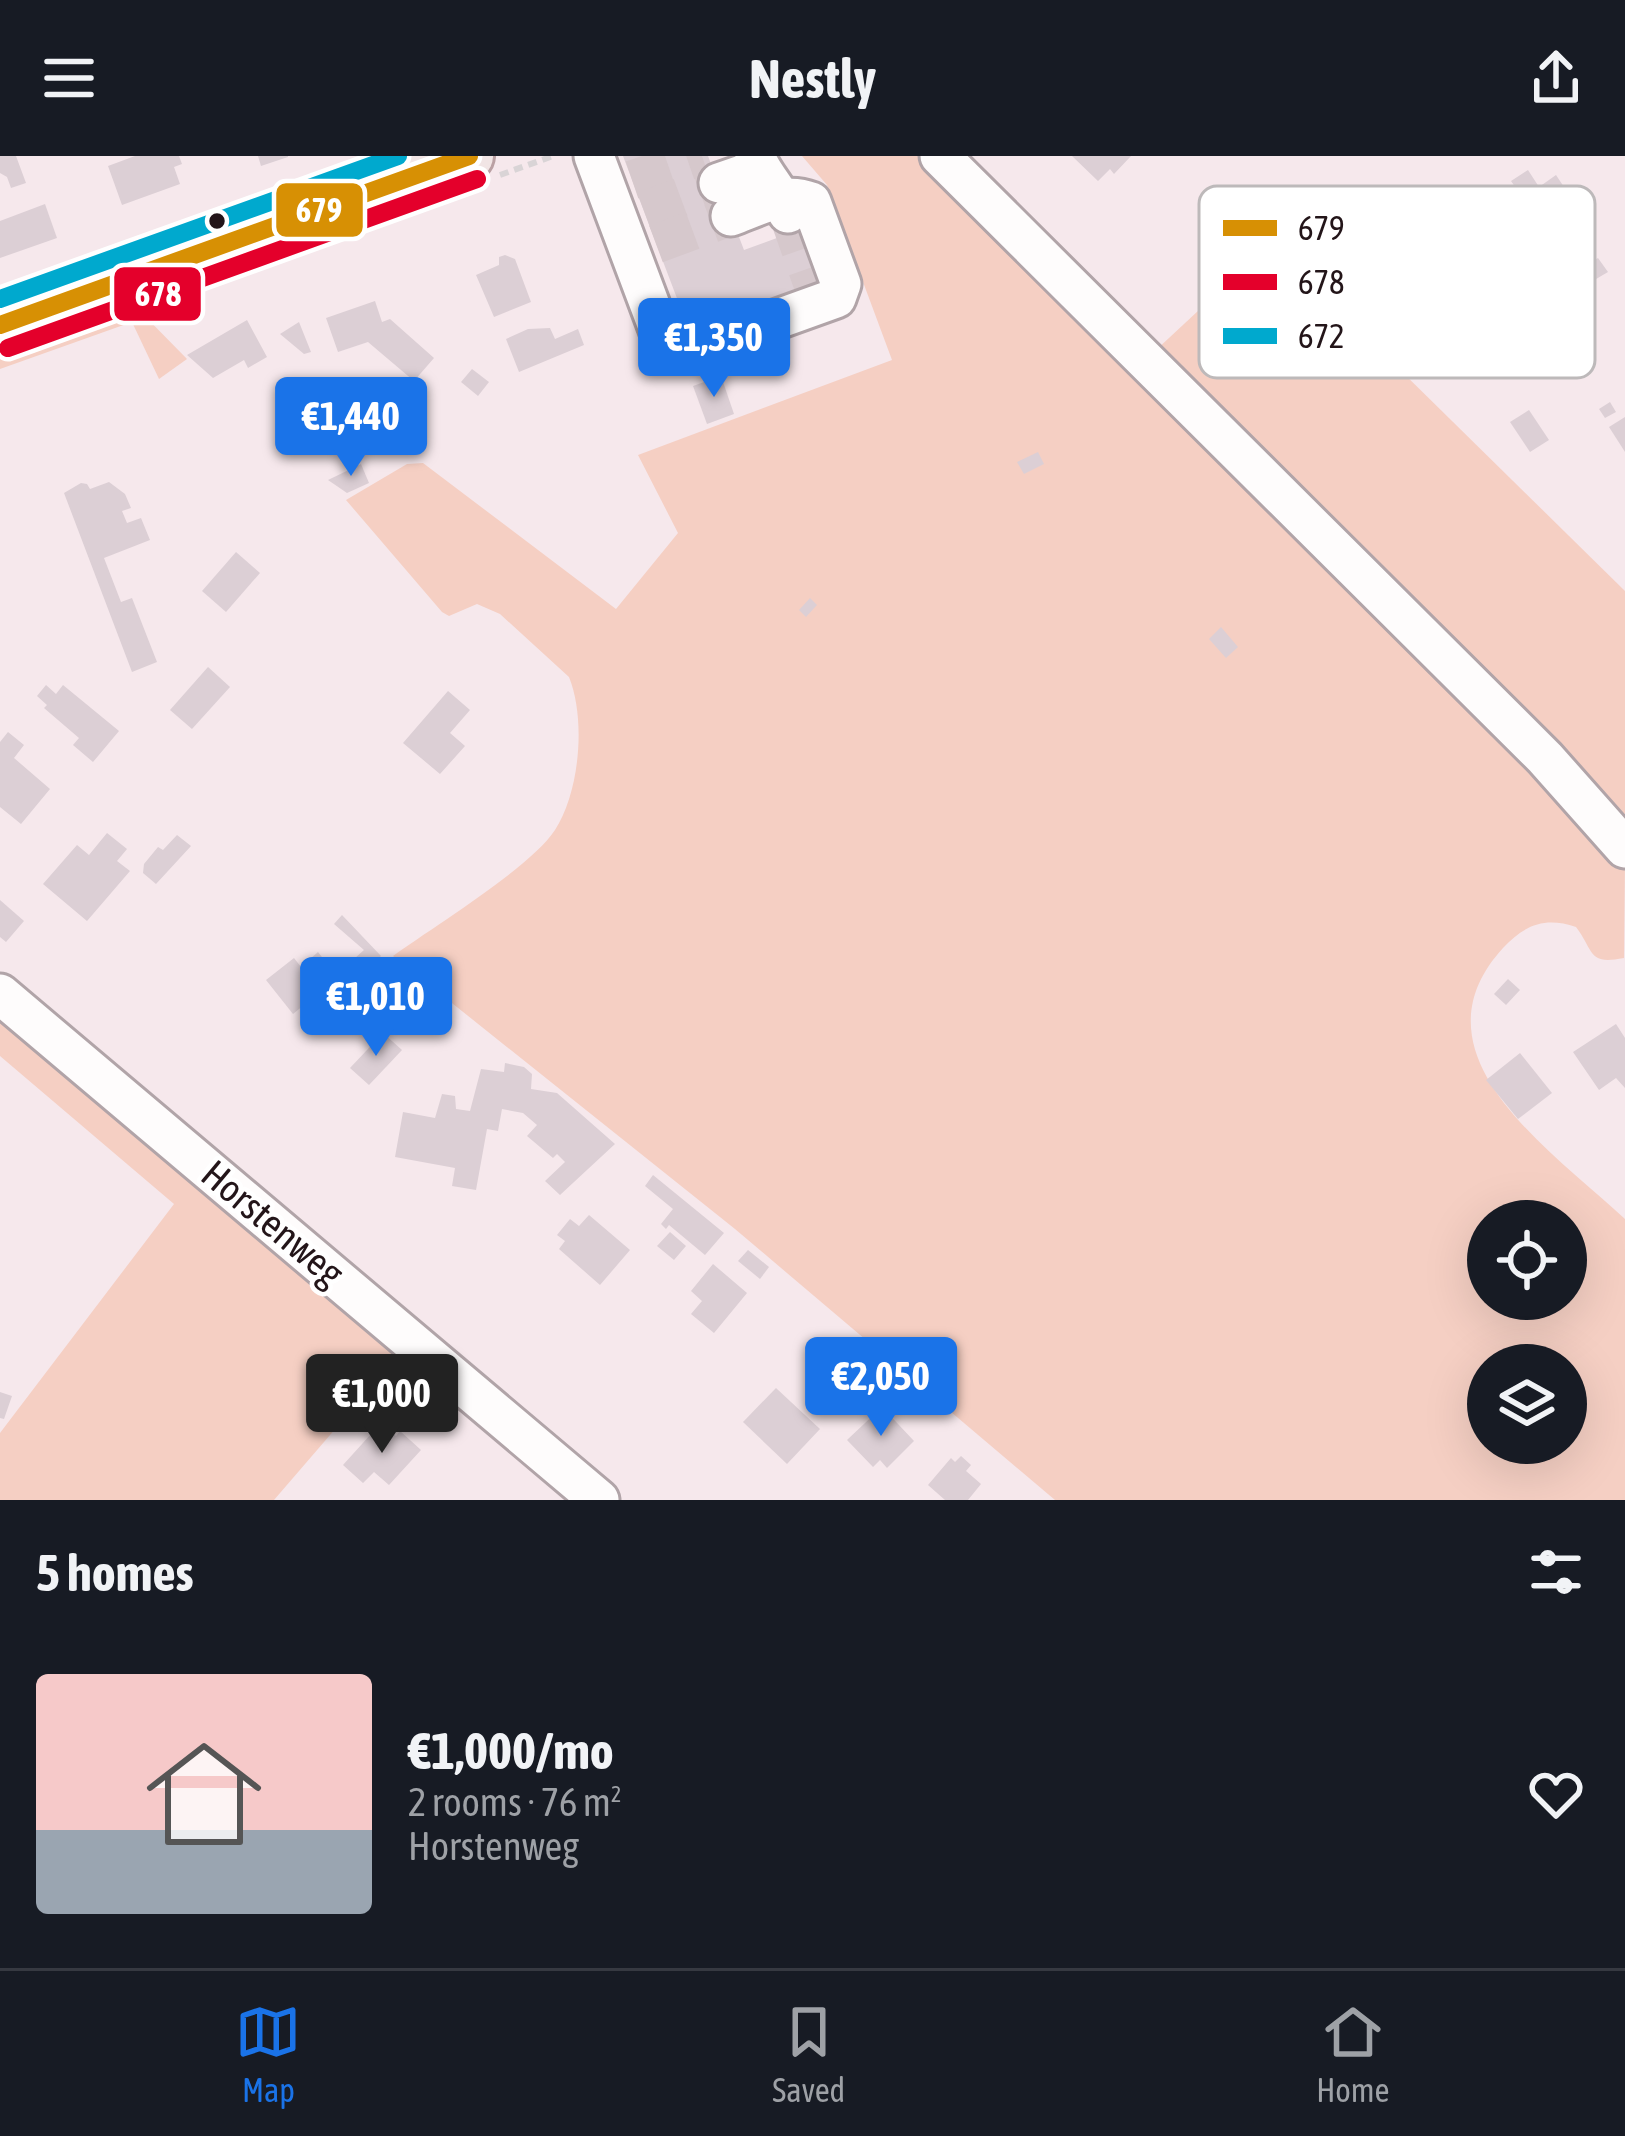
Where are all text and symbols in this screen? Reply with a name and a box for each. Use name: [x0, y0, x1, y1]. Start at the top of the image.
icon: menu: [36, 45, 102, 111]
icon: share: [1523, 45, 1589, 111]
text: Nestly: [749, 48, 876, 109]
line badge: 679: [274, 181, 365, 239]
legend: [1199, 186, 1595, 378]
text: 679: [296, 191, 342, 229]
text: 679: [1298, 209, 1345, 247]
unlabelled marker: [206, 210, 228, 232]
text: 678: [1298, 263, 1345, 301]
line badge: 678: [112, 265, 203, 323]
text: 678: [135, 275, 181, 313]
pin: €1,350: [616, 298, 812, 400]
text: €1,350: [665, 315, 763, 359]
text: 672: [1298, 317, 1345, 355]
pin: €1,440: [253, 377, 449, 479]
text: €1,440: [302, 394, 400, 438]
pin: €1,010: [278, 957, 474, 1059]
text: €1,010: [327, 974, 425, 1018]
street label: Horstenweg: [193, 1151, 353, 1295]
map controls: [1467, 1200, 1587, 1464]
button: locate: [1467, 1200, 1587, 1320]
pin: €2,050: [783, 1337, 979, 1439]
button: layers: [1467, 1344, 1587, 1464]
pin: €1,000: [284, 1354, 480, 1456]
text: €2,050: [832, 1354, 930, 1398]
text: €1,000: [333, 1371, 431, 1415]
icon: filters: [1523, 1539, 1589, 1605]
text: 5 homes: [36, 1543, 194, 1602]
text: €1,000/mo: [408, 1721, 614, 1780]
icon: home: [132, 1722, 276, 1866]
icon: heart: [1523, 1761, 1589, 1827]
text: 2 rooms · 76 m²: [408, 1780, 622, 1824]
text: Horstenweg: [408, 1824, 579, 1868]
tab: Map: [235, 1999, 301, 2109]
tab: Saved: [772, 1999, 845, 2109]
tab: Home: [1316, 1999, 1390, 2109]

